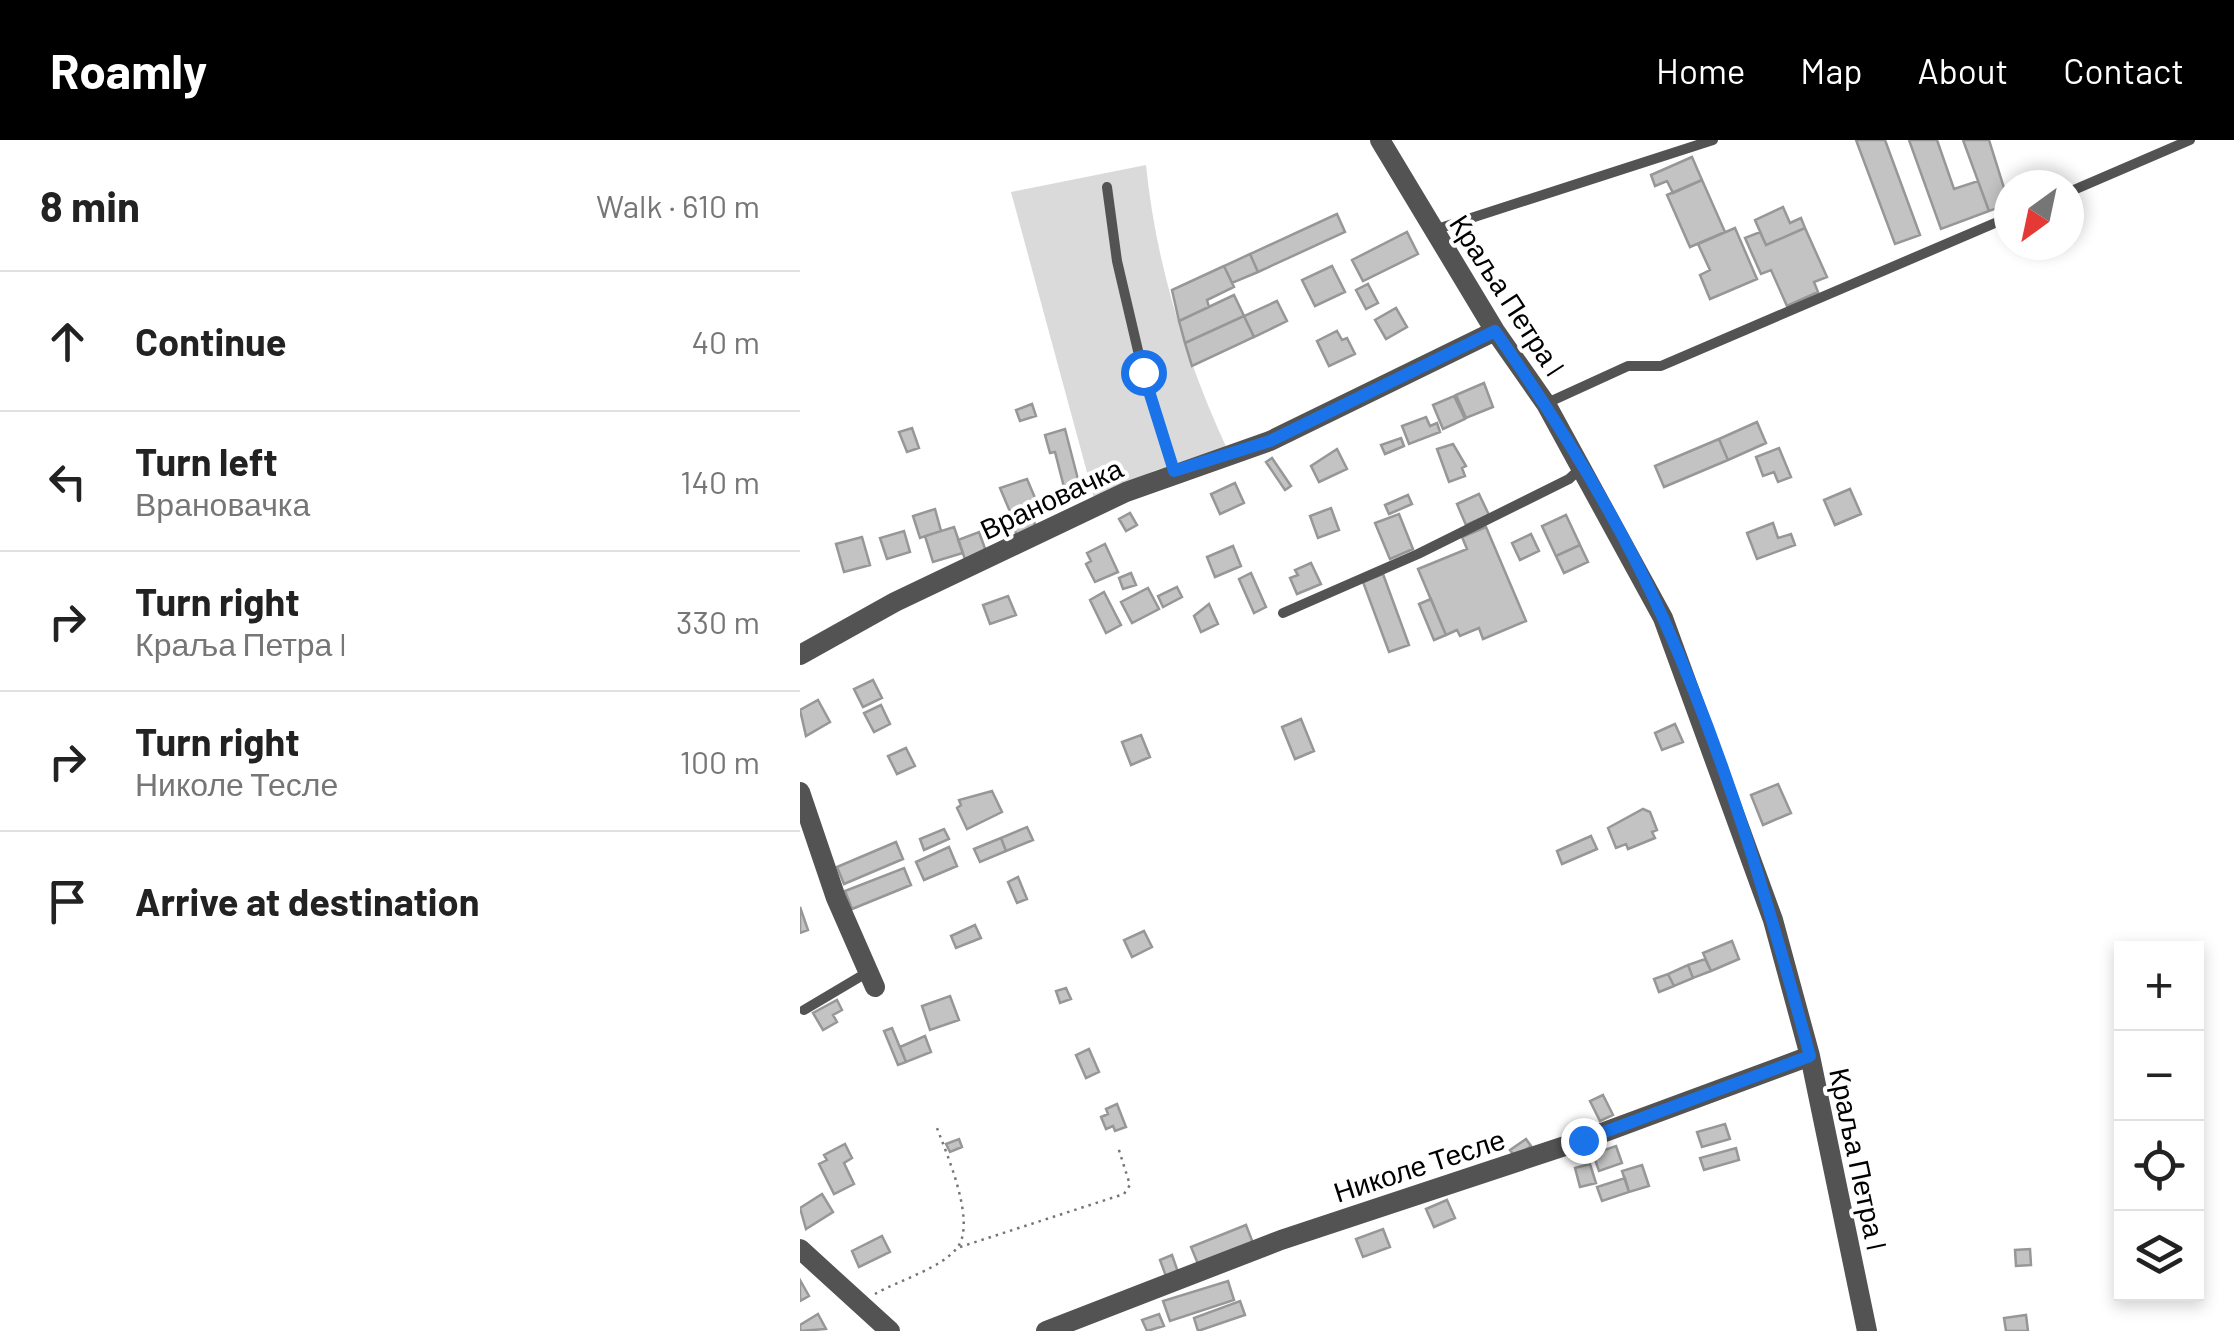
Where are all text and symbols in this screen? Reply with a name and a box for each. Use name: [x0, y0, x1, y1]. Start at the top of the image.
text: Roamly: [50, 41, 207, 99]
text: Home: [1656, 49, 1745, 91]
text: Map: [1800, 49, 1863, 91]
text: About: [1918, 49, 2008, 91]
text: Contact: [2063, 49, 2184, 91]
north arrow: [1994, 170, 2084, 260]
text: 8 min: [40, 180, 140, 230]
text: Walk · 610 m: [596, 186, 760, 224]
street label: Краља Петра I: [1443, 208, 1573, 382]
icon: ahead: [40, 314, 95, 369]
text: Continue: [135, 318, 286, 364]
text: 40 m: [691, 322, 760, 360]
route start: [1121, 350, 1167, 396]
text: Turn left: [135, 438, 278, 484]
street label: Врановачка: [974, 450, 1128, 546]
icon: left: [40, 454, 95, 509]
text: 140 m: [680, 462, 760, 500]
text: Врановачка: [135, 484, 310, 522]
text: Turn right: [135, 578, 300, 624]
icon: right: [40, 594, 95, 649]
text: 330 m: [676, 602, 760, 640]
text: Краља Петра I: [135, 624, 347, 662]
text: Turn right: [135, 718, 300, 764]
icon: right: [40, 734, 95, 789]
text: 100 m: [680, 742, 760, 780]
text: Николе Тесле: [135, 764, 338, 802]
icon: arrive: [40, 874, 95, 929]
text: Arrive at destination: [135, 878, 480, 924]
map controls: [2114, 941, 2204, 1301]
button: +: [2114, 941, 2204, 1031]
button: −: [2114, 1031, 2204, 1121]
street label: Краља Петра I: [1823, 1065, 1895, 1253]
route end: [1561, 1118, 1607, 1164]
street label: Николе Тесле: [1329, 1121, 1509, 1209]
button: locate: [2114, 1121, 2204, 1211]
button: layers: [2114, 1211, 2204, 1301]

